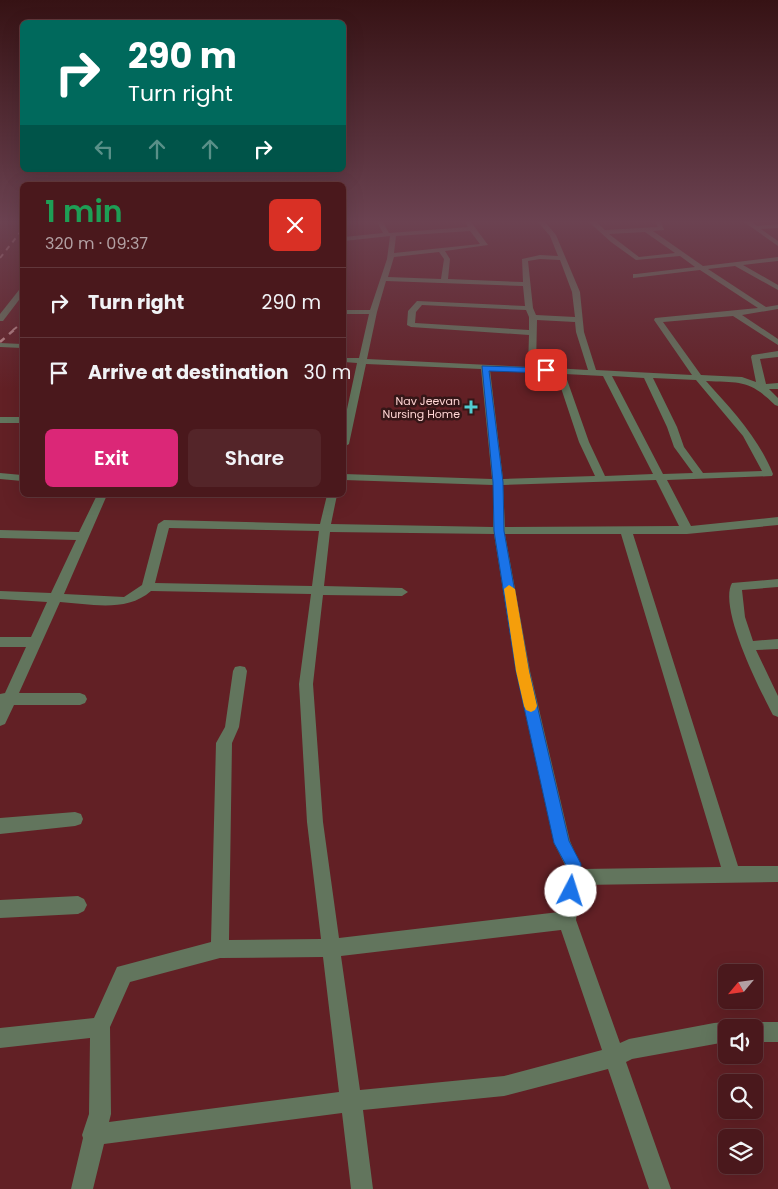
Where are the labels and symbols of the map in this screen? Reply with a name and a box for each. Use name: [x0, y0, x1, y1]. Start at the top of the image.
pin: [525, 349, 567, 391]
place label: Nav Jeevan Nursing Home: [382, 393, 460, 422]
marker: Nav Jeevan Nursing Home: [464, 400, 478, 414]
position arrow: [544, 864, 596, 916]
north arrow: [718, 964, 762, 1009]

